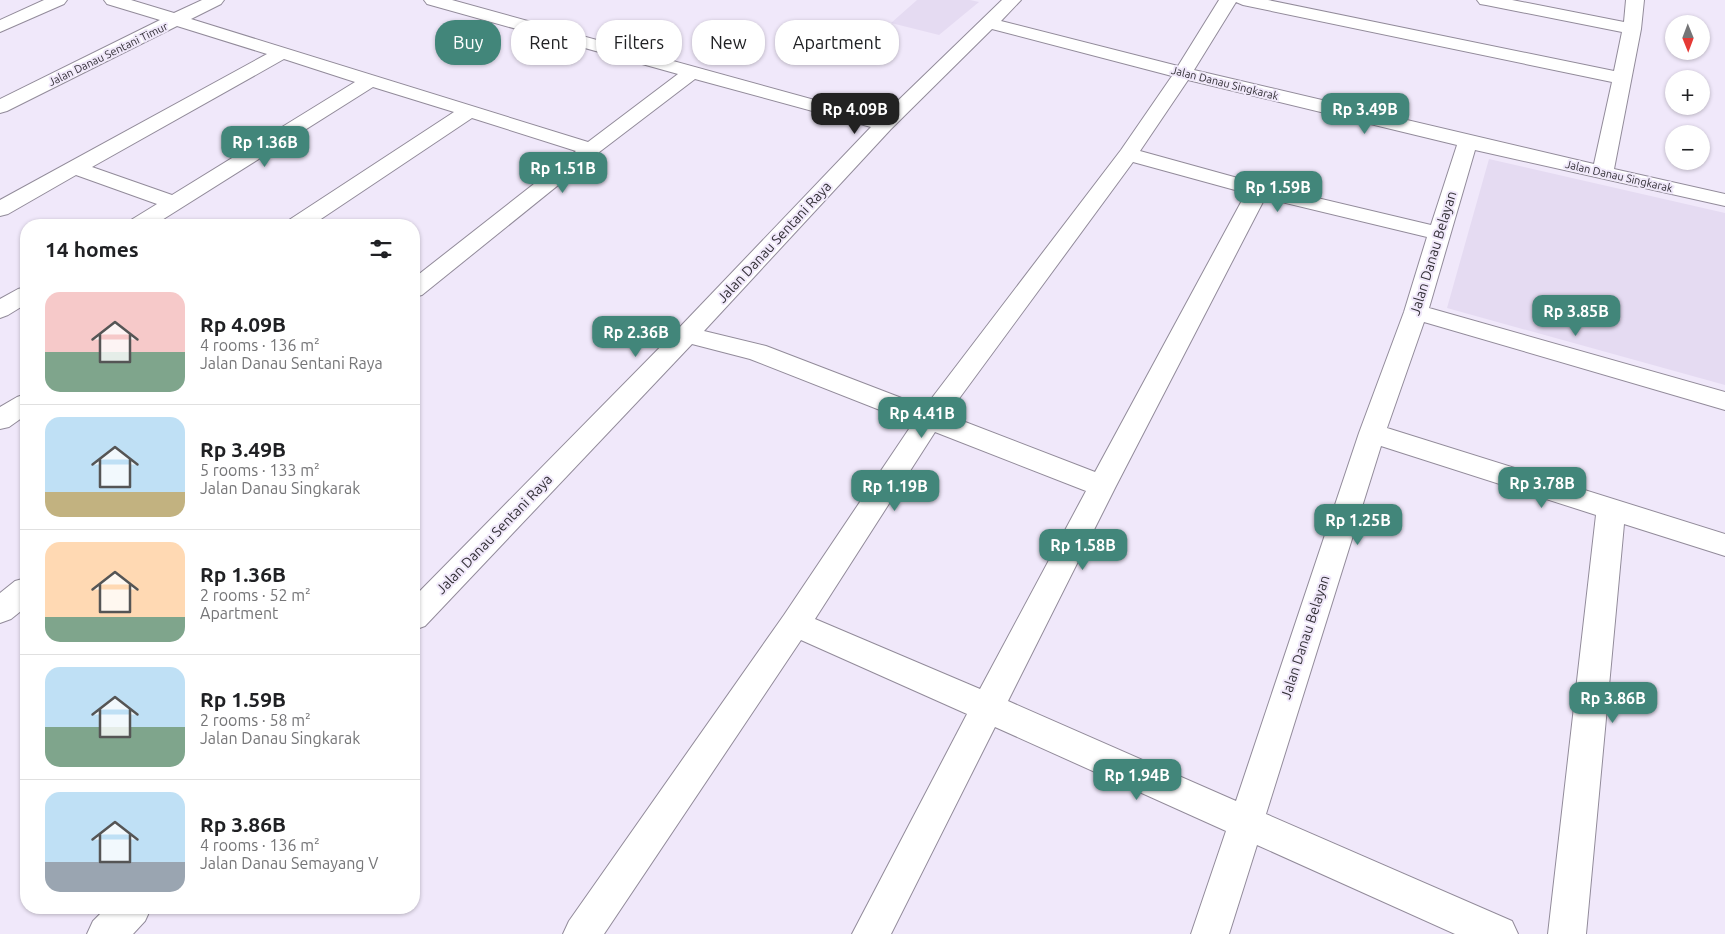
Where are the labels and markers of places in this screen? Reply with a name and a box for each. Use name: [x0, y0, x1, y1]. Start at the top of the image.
pin: Rp 4.09B: [803, 92, 907, 135]
pin: Rp 3.49B: [1313, 92, 1417, 135]
pin: Rp 1.36B: [213, 126, 317, 168]
pin: Rp 1.51B: [511, 152, 615, 194]
pin: Rp 1.59B: [1226, 170, 1330, 213]
pin: Rp 3.85B: [1524, 294, 1628, 337]
pin: Rp 2.36B: [584, 316, 688, 358]
pin: Rp 4.41B: [870, 396, 974, 439]
pin: Rp 3.78B: [1490, 466, 1594, 509]
pin: Rp 1.19B: [843, 470, 947, 512]
pin: Rp 1.25B: [1306, 504, 1410, 546]
pin: Rp 1.58B: [1031, 528, 1135, 571]
pin: Rp 3.86B: [1561, 682, 1665, 724]
pin: Rp 1.94B: [1085, 758, 1189, 801]

